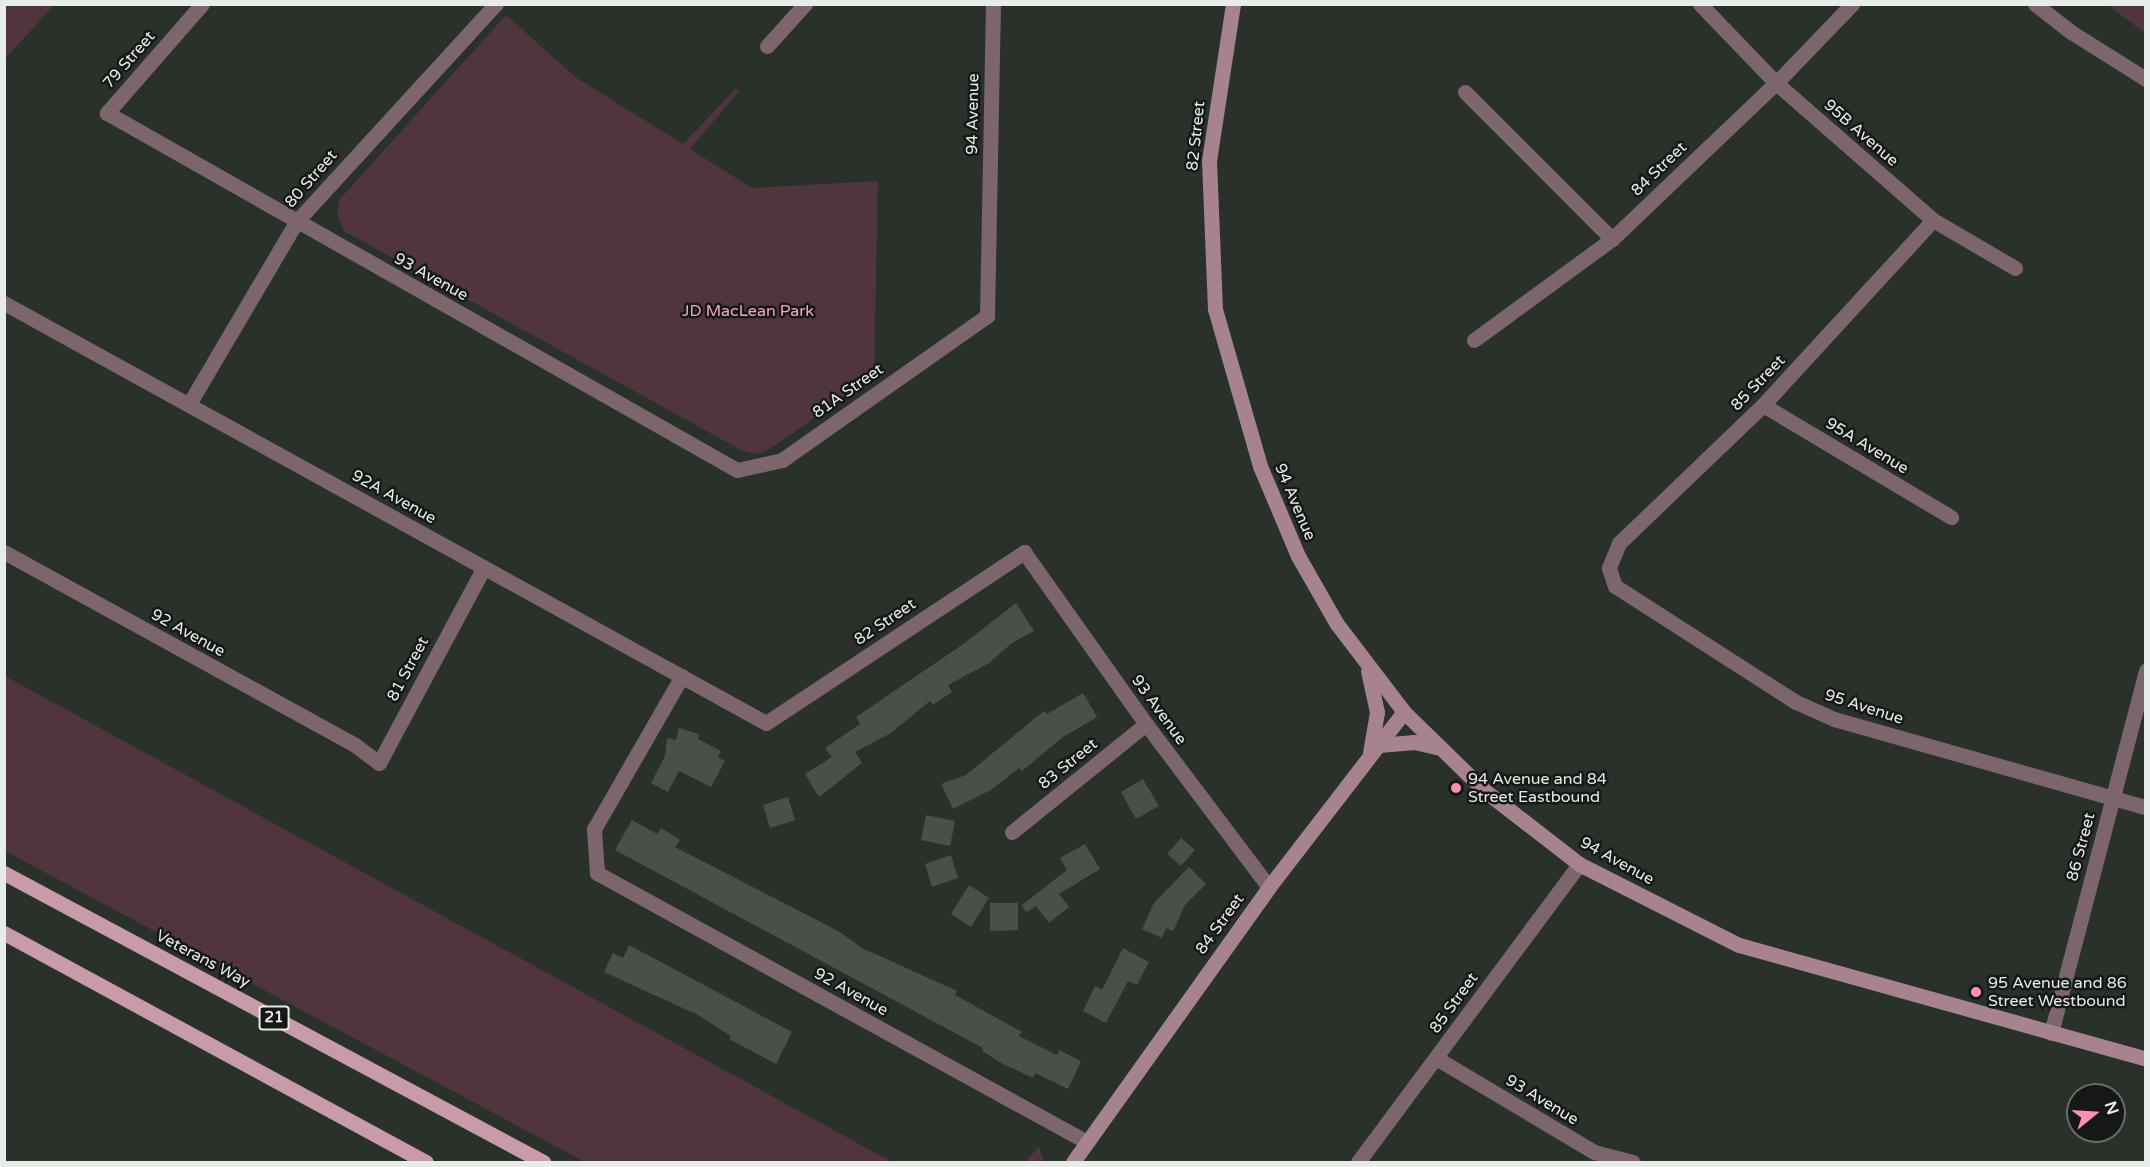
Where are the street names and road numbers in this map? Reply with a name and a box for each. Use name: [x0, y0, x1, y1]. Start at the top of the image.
street label: 79 Street: [99, 27, 159, 93]
street label: 94 Avenue: [963, 73, 983, 155]
street label: 95B Avenue: [1820, 95, 1902, 171]
street label: 82 Street: [1183, 100, 1209, 172]
street label: 84 Street: [1627, 138, 1691, 200]
street label: 80 Street: [281, 146, 341, 212]
street label: 93 Avenue: [391, 249, 471, 305]
street label: 85 Street: [1727, 351, 1789, 415]
street label: 81A Street: [809, 360, 887, 422]
street label: 95A Avenue: [1822, 414, 1912, 478]
street label: 94 Avenue: [1270, 461, 1320, 543]
street label: 92A Avenue: [348, 466, 440, 528]
street label: 82 Street: [851, 594, 919, 650]
street label: 92 Avenue: [148, 605, 228, 661]
street label: 81 Street: [383, 634, 433, 704]
street label: 93 Avenue: [1127, 671, 1191, 749]
street label: 95 Avenue: [1822, 685, 1906, 729]
street label: 83 Street: [1035, 735, 1101, 793]
street label: 86 Street: [2063, 811, 2099, 883]
street label: 94 Avenue: [1577, 833, 1657, 889]
street label: 84 Street: [1192, 890, 1248, 958]
street label: Veterans Way: [153, 926, 253, 992]
street label: 92 Avenue: [811, 964, 891, 1020]
street label: 85 Street: [1426, 969, 1482, 1037]
road number: 21: [258, 1006, 290, 1030]
street label: 93 Avenue: [1502, 1071, 1582, 1129]

